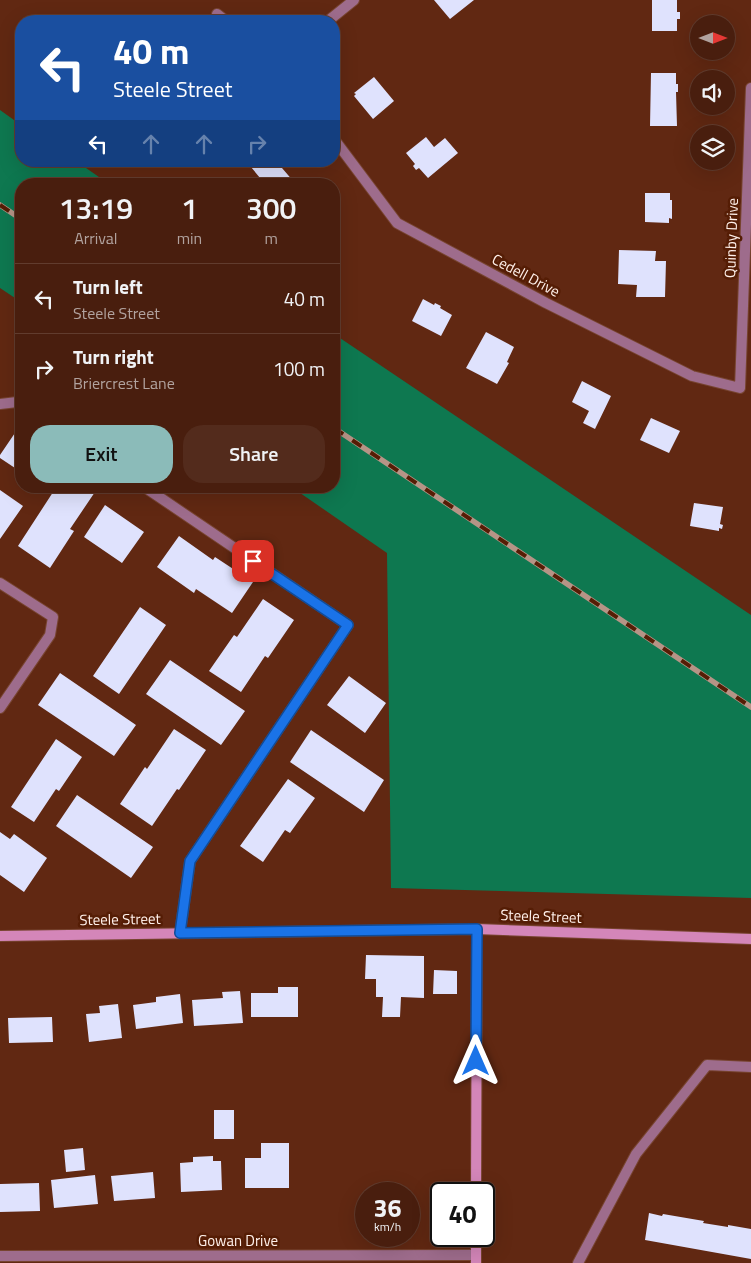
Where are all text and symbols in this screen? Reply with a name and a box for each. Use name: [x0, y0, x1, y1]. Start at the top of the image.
north arrow: [690, 15, 735, 60]
map controls: [690, 15, 735, 170]
text: 40 m: [113, 24, 189, 78]
icon: left: [30, 35, 95, 100]
button: sound: [690, 70, 735, 115]
text: Steele Street: [113, 72, 232, 106]
button: layers: [690, 125, 735, 170]
icon: left: [84, 130, 112, 158]
icon: ahead: [137, 130, 165, 158]
icon: ahead: [190, 130, 218, 158]
icon: right: [243, 130, 271, 158]
text: 13:19: [59, 185, 133, 231]
text: 1: [181, 185, 198, 231]
text: 300: [246, 185, 296, 231]
street label: Quinby Drive: [718, 197, 744, 279]
text: Arrival: [74, 226, 118, 250]
text: min: [177, 226, 202, 250]
text: m: [264, 226, 278, 250]
street label: Cedell Drive: [488, 247, 564, 303]
text: Turn left: [73, 272, 143, 301]
text: 40 m: [284, 284, 325, 313]
icon: left: [30, 285, 58, 313]
text: Steele Street: [73, 301, 160, 325]
text: Turn right: [73, 342, 154, 371]
text: 100 m: [273, 354, 325, 383]
icon: right: [30, 355, 58, 383]
text: Briercrest Lane: [73, 371, 175, 395]
button: Exit: [30, 425, 173, 483]
button: Share: [183, 425, 325, 483]
pin: [232, 540, 274, 582]
icon: arrive: [239, 547, 267, 575]
street label: Steele Street: [500, 903, 583, 929]
street label: Steele Street: [79, 907, 162, 931]
position arrow: [449, 1034, 501, 1086]
speed limit sign: 40: [430, 1182, 495, 1247]
text: 36: [373, 1189, 402, 1227]
text: km/h: [374, 1217, 401, 1236]
street label: Gowan Drive: [198, 1229, 278, 1252]

